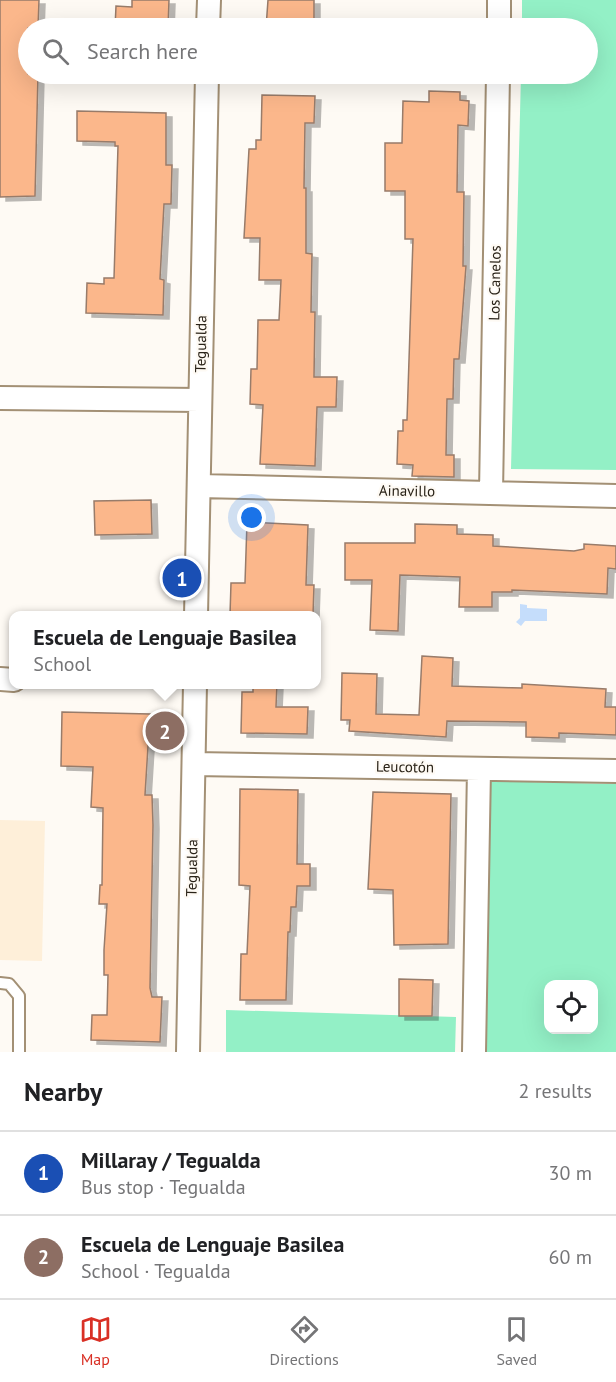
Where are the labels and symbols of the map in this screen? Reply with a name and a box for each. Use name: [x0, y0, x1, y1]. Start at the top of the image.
street label: Los Canelos: [484, 245, 505, 321]
street label: Tegualda: [191, 315, 210, 373]
street label: Ainavillo: [379, 481, 435, 500]
your location: [237, 503, 266, 532]
pin: 1: [162, 556, 201, 600]
pin: 2: [146, 708, 184, 754]
street label: Leucotón: [376, 756, 434, 777]
street label: Tegualda: [182, 839, 201, 897]

